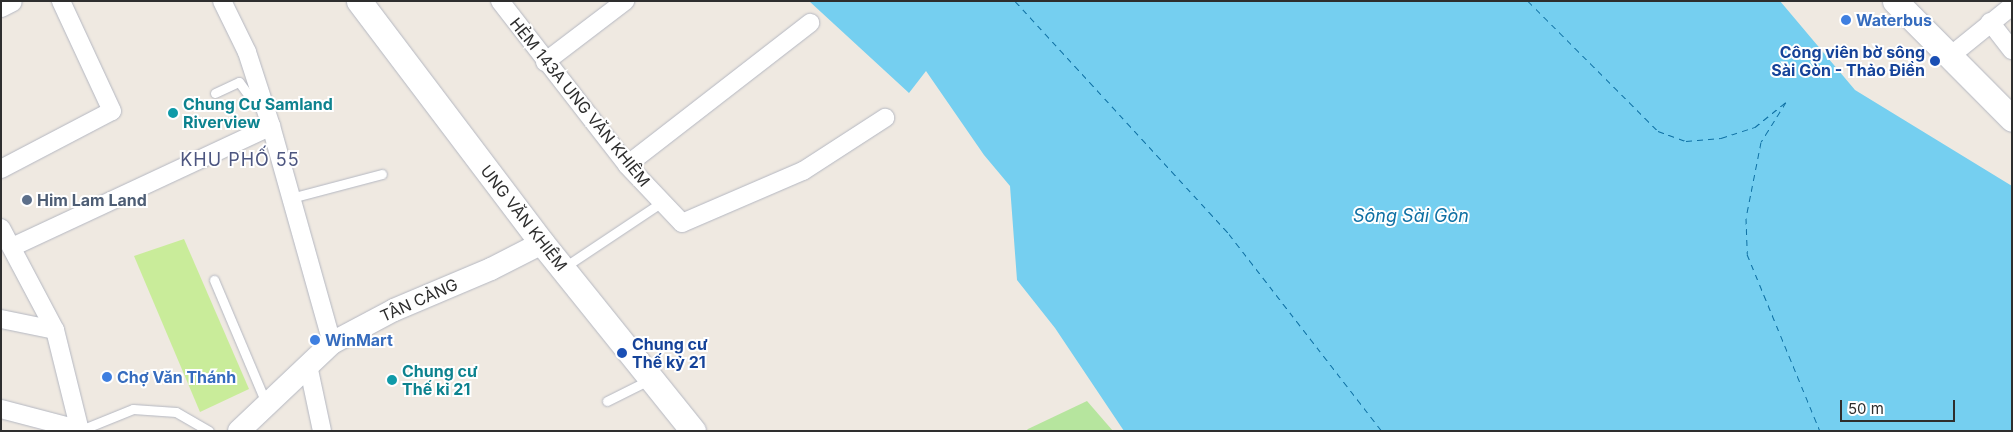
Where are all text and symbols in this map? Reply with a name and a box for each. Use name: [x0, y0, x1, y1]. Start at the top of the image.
place label: Waterbus: [1856, 10, 1932, 30]
street label: HẺM 143A UNG VĂN KHIÊM: [506, 14, 654, 190]
marker: Waterbus: [1840, 14, 1852, 26]
place label: Công viên bờ sông Sài Gòn - Thảo Điền: [1771, 42, 1925, 80]
marker: Công viên bờ sông Sài Gòn - Thảo Điền: [1929, 55, 1941, 67]
place label: Chung Cư Samland Riverview: [183, 94, 333, 132]
marker: Chung Cư Samland Riverview: [167, 107, 179, 119]
district label: KHU PHỐ 55: [179, 149, 301, 171]
street label: UNG VĂN KHIÊM: [477, 161, 571, 275]
place label: Him Lam Land: [37, 190, 147, 210]
marker: Him Lam Land: [21, 194, 33, 206]
water label: Sông Sài Gòn: [1353, 205, 1469, 227]
street label: TÂN CẢNG: [377, 274, 461, 326]
place label: WinMart: [325, 330, 393, 350]
marker: WinMart: [309, 334, 321, 346]
place label: Chung cư Thế kỷ 21: [632, 334, 708, 372]
marker: Chung cư Thế kỷ 21: [616, 347, 628, 359]
place label: Chung cư Thế kỉ 21: [402, 361, 478, 399]
place label: Chợ Văn Thánh: [117, 367, 236, 387]
marker: Chợ Văn Thánh: [101, 371, 113, 383]
marker: Chung cư Thế kỉ 21: [386, 374, 398, 386]
scale bar: [1843, 390, 1958, 422]
text: 50 m: [1848, 399, 1884, 418]

